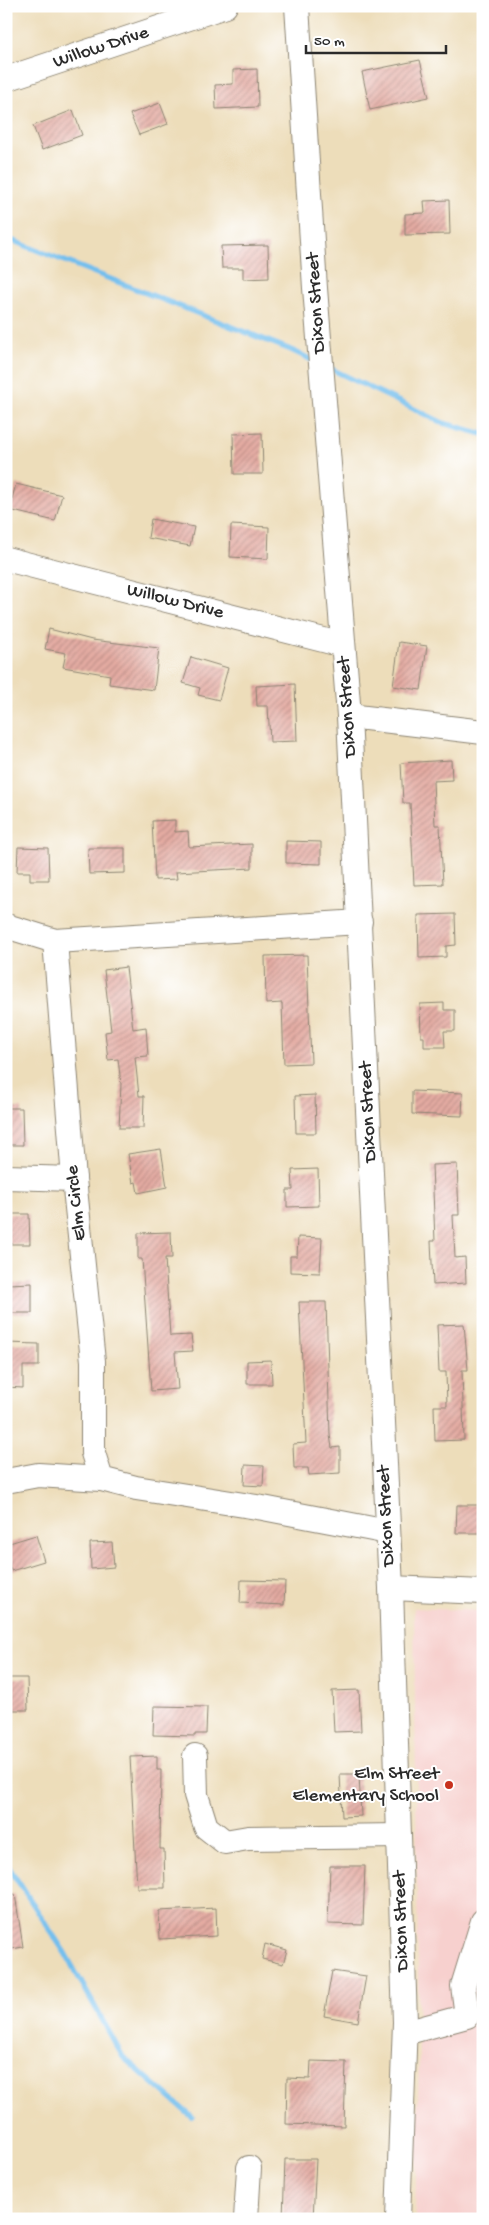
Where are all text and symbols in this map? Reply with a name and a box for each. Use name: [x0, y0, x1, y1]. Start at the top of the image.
street label: Willow Drive: [50, 22, 152, 74]
scale bar: [306, 22, 446, 54]
text: 50 m: [314, 33, 345, 51]
street label: Dixon Street: [302, 250, 332, 356]
street label: Willow Drive: [124, 579, 226, 625]
street label: Dixon Street: [333, 654, 363, 760]
street label: Dixon Street: [355, 1059, 383, 1165]
street label: Elm Circle: [62, 1164, 92, 1242]
street label: Dixon Street: [373, 1463, 401, 1569]
place label: Elm Street Elementary School: [293, 1763, 441, 1808]
marker: Elm Street Elementary School: [443, 1779, 455, 1791]
street label: Dixon Street: [389, 1868, 415, 1974]

